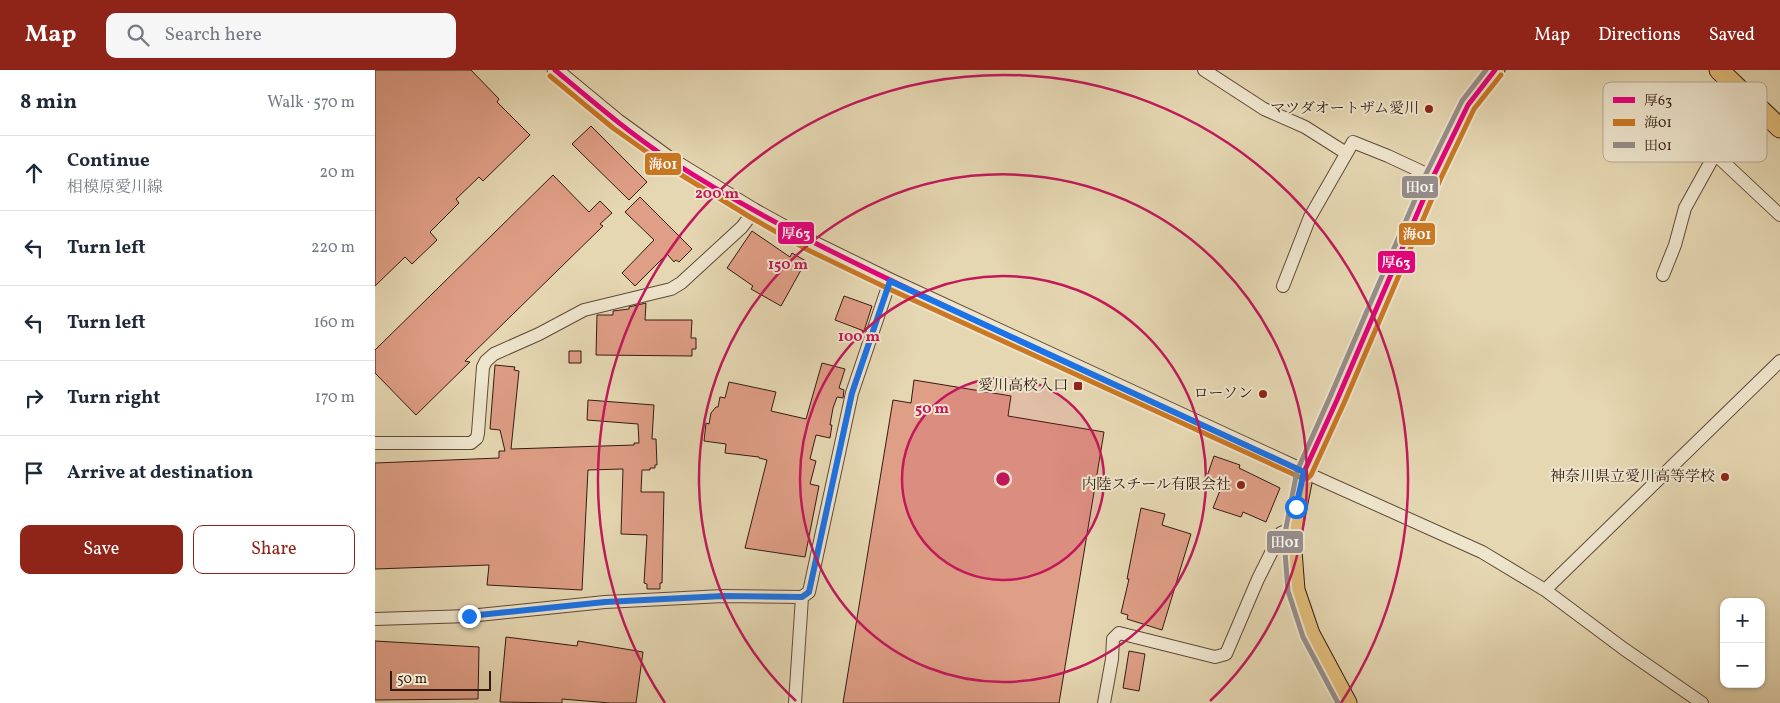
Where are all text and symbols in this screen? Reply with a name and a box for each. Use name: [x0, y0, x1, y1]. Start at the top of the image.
search box: [106, 13, 456, 58]
text: Map: [25, 18, 76, 52]
icon: search: [124, 21, 152, 49]
text: Search here: [164, 22, 262, 48]
text: Map: [1534, 23, 1570, 48]
text: Directions: [1598, 23, 1681, 48]
text: Saved: [1709, 23, 1755, 48]
legend: [1603, 82, 1767, 162]
text: 8 min: [20, 88, 77, 117]
text: Walk · 570 m: [267, 92, 355, 114]
text: 厚63: [1644, 92, 1672, 111]
place label: マツダオートザム愛川: [1270, 99, 1419, 120]
marker: マツダオートザム愛川: [1423, 103, 1435, 115]
text: 海01: [1644, 114, 1672, 133]
text: 田01: [1644, 137, 1672, 156]
text: Continue: [67, 148, 150, 174]
line badge: 海01: [644, 152, 682, 176]
text: 海01: [649, 156, 677, 175]
icon: ahead: [20, 159, 48, 187]
text: 20 m: [320, 162, 355, 184]
line badge: 田01: [1401, 175, 1439, 199]
text: 相模原愛川線: [67, 177, 163, 199]
text: 田01: [1406, 179, 1434, 198]
text: 200 m: [695, 184, 739, 205]
line badge: 厚63: [777, 221, 815, 245]
line badge: 海01: [1398, 222, 1436, 246]
text: 厚63: [782, 225, 810, 244]
text: 海01: [1403, 226, 1431, 245]
icon: left: [20, 234, 48, 262]
text: Turn left: [67, 235, 146, 261]
text: 220 m: [311, 237, 355, 259]
line badge: 厚63: [1377, 250, 1416, 274]
text: 厚63: [1382, 254, 1410, 273]
text: 150 m: [768, 255, 808, 276]
icon: left: [20, 309, 48, 337]
text: Turn left: [67, 310, 146, 336]
text: 160 m: [314, 312, 355, 334]
text: 100 m: [838, 327, 881, 348]
place label: 愛川高校入口: [978, 376, 1068, 397]
marker: 愛川高校入口: [1072, 380, 1084, 392]
icon: right: [20, 384, 48, 412]
place label: ローソン: [1194, 384, 1253, 405]
text: Turn right: [67, 385, 160, 411]
text: 170 m: [315, 387, 355, 409]
marker: ローソン: [1257, 388, 1269, 400]
text: 50 m: [915, 399, 949, 420]
icon: arrive: [20, 459, 48, 487]
text: Arrive at destination: [67, 460, 253, 486]
place label: 神奈川県立愛川高等学校: [1550, 467, 1715, 488]
centre of rings: [994, 470, 1012, 488]
marker: 神奈川県立愛川高等学校: [1719, 471, 1731, 483]
place label: 内陸スチール有限会社: [1082, 475, 1231, 496]
marker: 内陸スチール有限会社: [1235, 479, 1247, 491]
route start: [1285, 496, 1308, 519]
button: Save: [20, 525, 183, 574]
button: Share: [193, 525, 355, 574]
line badge: 田01: [1266, 530, 1304, 554]
text: 田01: [1271, 534, 1299, 553]
map controls: [1720, 598, 1765, 688]
button: +: [1720, 598, 1765, 643]
route end: [458, 605, 481, 628]
button: −: [1720, 643, 1765, 688]
scale bar: [390, 668, 491, 691]
text: 50 m: [397, 670, 427, 689]

